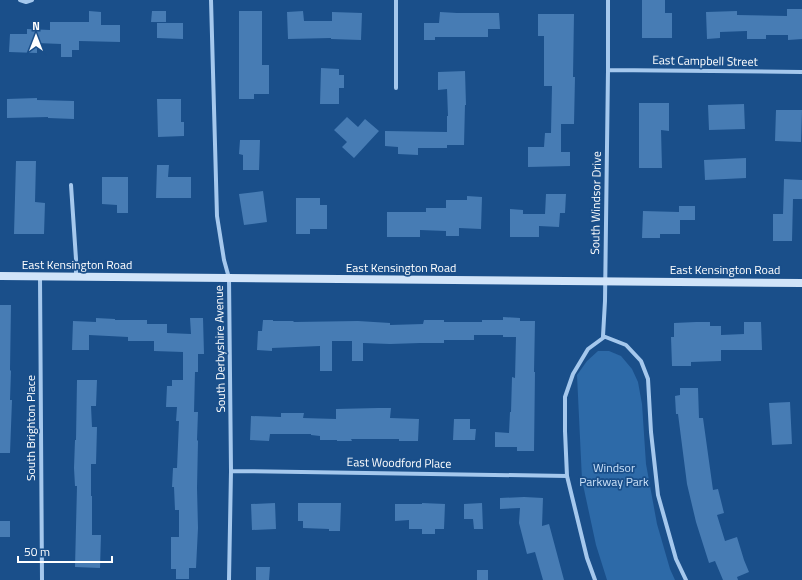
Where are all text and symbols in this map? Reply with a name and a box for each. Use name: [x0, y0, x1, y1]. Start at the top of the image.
north arrow: [16, 16, 56, 56]
text: N: [32, 18, 40, 34]
street label: East Campbell Street: [652, 50, 759, 71]
street label: South Windsor Drive: [585, 151, 606, 255]
street label: East Kensington Road: [22, 255, 132, 274]
street label: East Kensington Road: [346, 258, 456, 277]
street label: East Kensington Road: [670, 260, 780, 279]
street label: South Derbyshire Avenue: [209, 285, 230, 413]
street label: South Brighton Place: [21, 375, 40, 481]
street label: East Woodford Place: [346, 452, 452, 473]
park label: Windsor Parkway Park: [579, 458, 649, 491]
scale bar: [18, 538, 112, 564]
text: 50 m: [24, 542, 50, 561]

